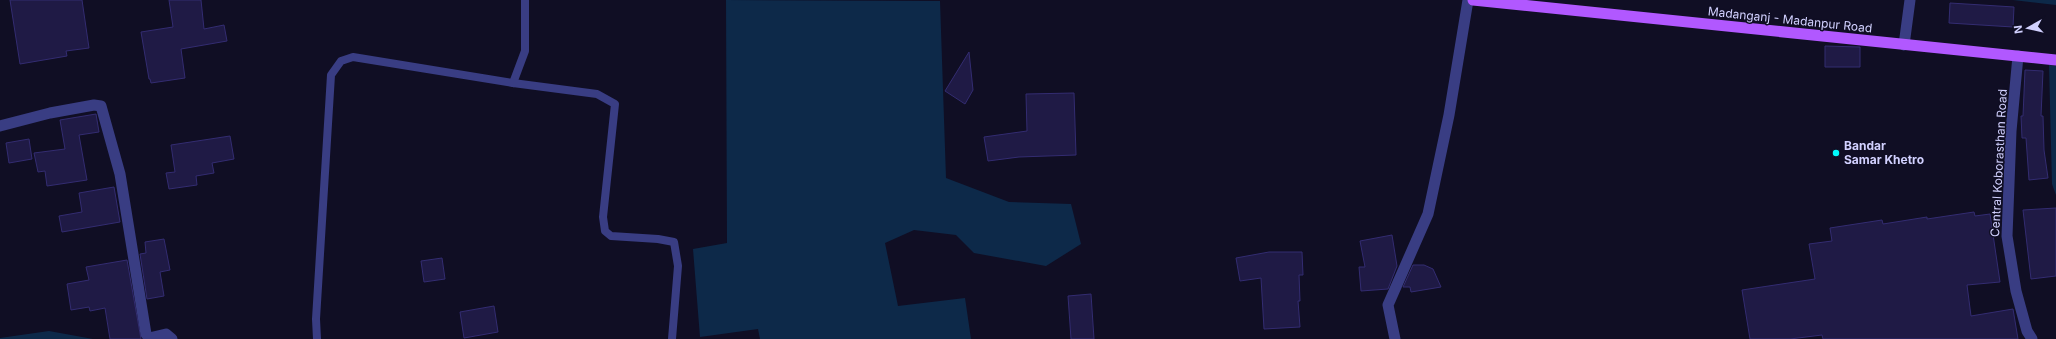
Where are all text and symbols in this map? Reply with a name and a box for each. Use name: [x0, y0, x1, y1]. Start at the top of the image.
street label: Madanganj - Madanpur Road: [1707, 3, 1873, 36]
north arrow: [2008, 8, 2048, 48]
text: N: [2011, 24, 2026, 35]
street label: Central Koborasthan Road: [1987, 88, 2010, 237]
place label: Bandar Samar Khetro: [1844, 138, 1924, 167]
marker: Bandar Samar Khetro: [1831, 148, 1841, 158]

